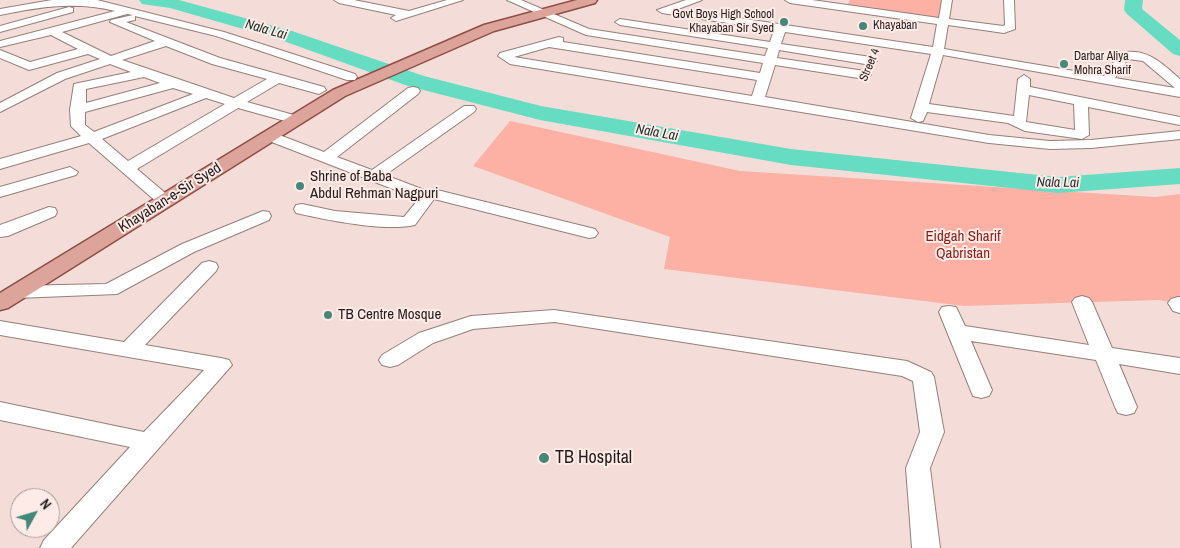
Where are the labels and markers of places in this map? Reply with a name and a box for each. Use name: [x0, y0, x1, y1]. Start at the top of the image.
place label: Govt Boys High School Khayaban Sir Syed: [672, 8, 774, 36]
marker: Govt Boys High School Khayaban Sir Syed: [778, 16, 790, 28]
place label: Khayaban: [873, 19, 917, 33]
marker: Khayaban: [857, 20, 869, 32]
place label: Darbar Aliya Mohra Sharif: [1074, 50, 1131, 78]
marker: Darbar Aliya Mohra Sharif: [1058, 58, 1070, 70]
place label: Shrine of Baba Abdul Rehman Nagpuri: [310, 168, 439, 203]
marker: Shrine of Baba Abdul Rehman Nagpuri: [294, 180, 306, 192]
place label: TB Centre Mosque: [338, 306, 441, 324]
marker: TB Centre Mosque: [322, 309, 334, 321]
place label: TB Hospital: [555, 447, 632, 469]
marker: TB Hospital: [537, 451, 551, 465]

